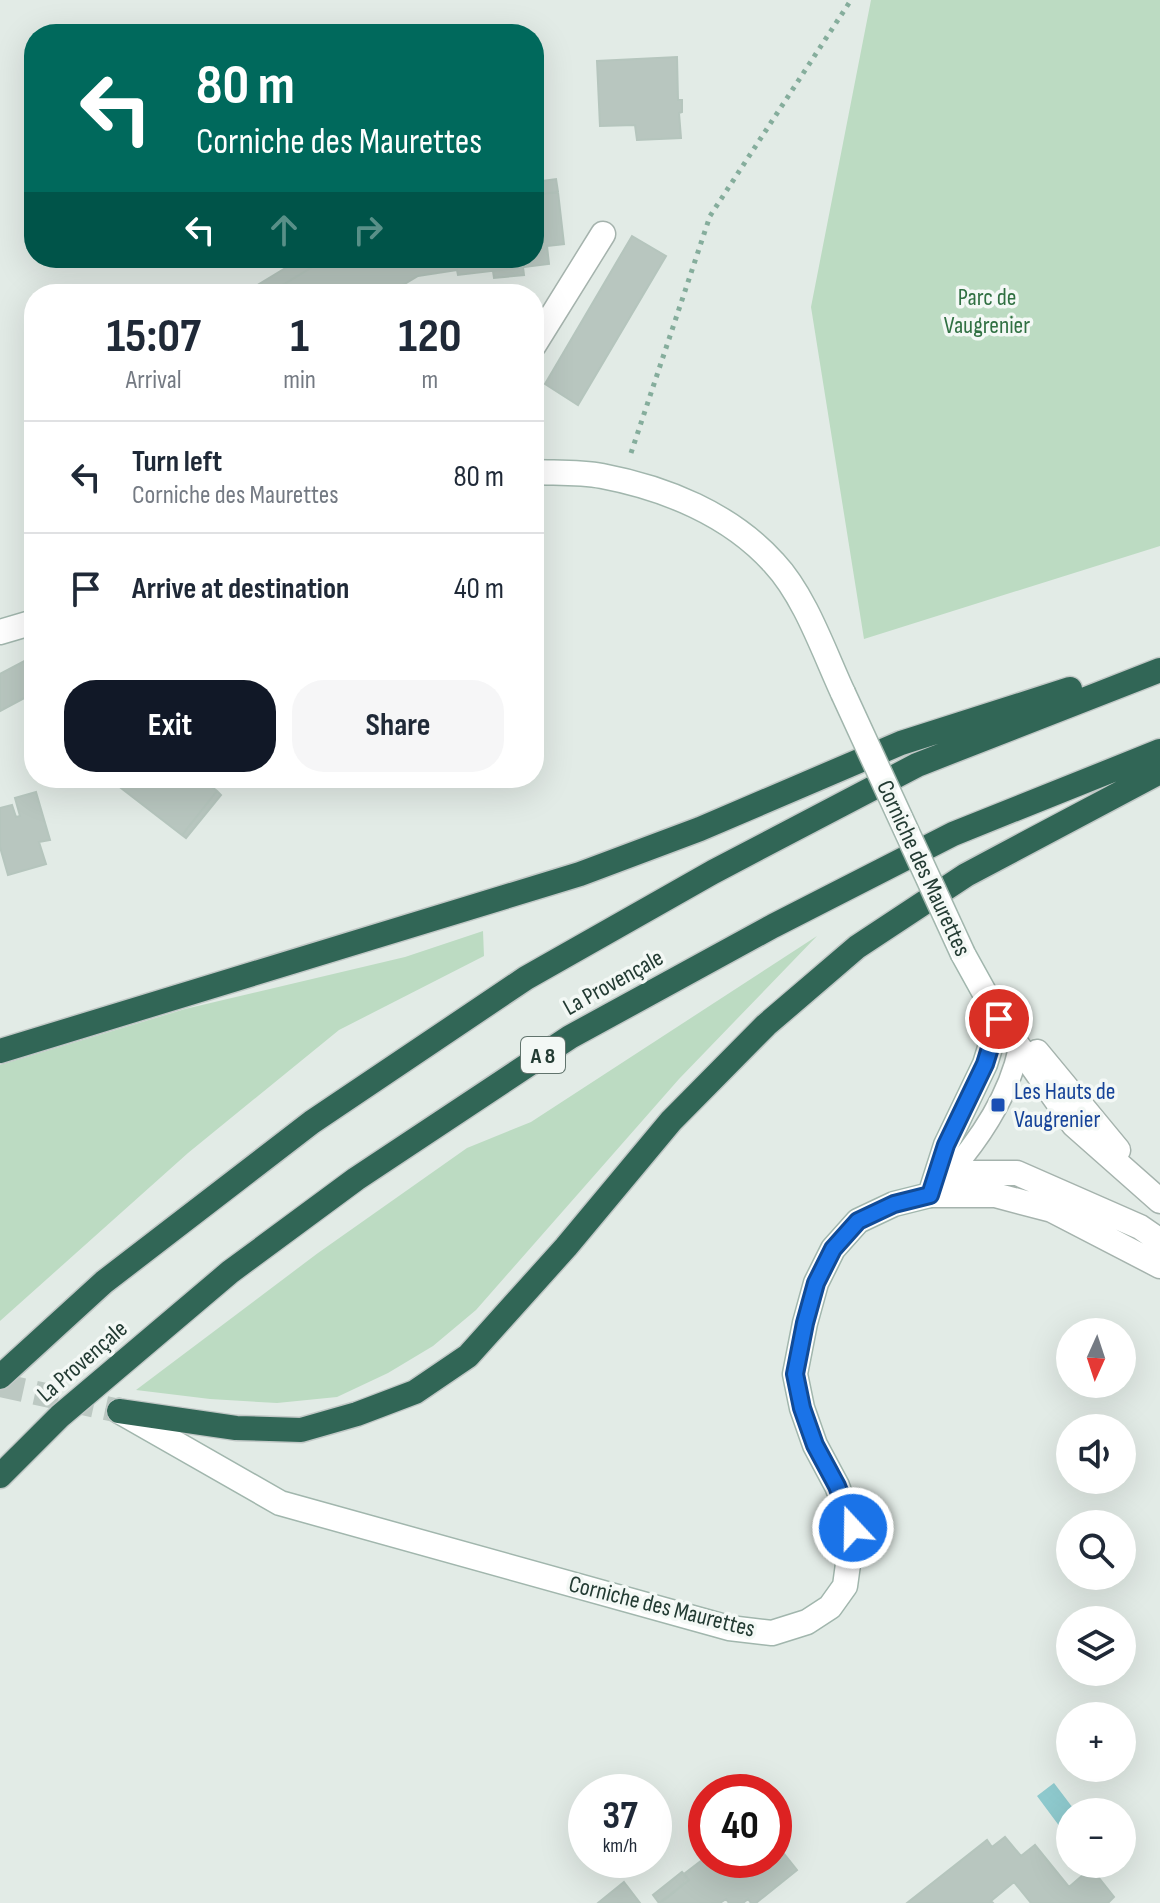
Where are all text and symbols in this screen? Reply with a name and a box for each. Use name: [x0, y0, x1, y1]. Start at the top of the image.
text: 80 m: [196, 53, 295, 120]
icon: left: [64, 56, 168, 160]
text: Corniche des Maurettes: [196, 121, 482, 164]
icon: left: [178, 208, 222, 252]
icon: ahead: [262, 208, 306, 252]
icon: right: [346, 208, 390, 252]
park label: Parc de Vaugrenier: [944, 283, 1030, 340]
text: 15:07: [106, 308, 201, 365]
text: 1: [290, 308, 309, 365]
text: 120: [398, 308, 462, 365]
text: Arrival: [126, 365, 182, 396]
text: min: [283, 365, 316, 396]
text: m: [422, 365, 438, 396]
text: Turn left: [132, 444, 222, 480]
icon: left: [64, 455, 108, 499]
text: 80 m: [453, 459, 504, 495]
text: Corniche des Maurettes: [132, 480, 339, 511]
icon: arrive: [64, 567, 108, 611]
text: Arrive at destination: [132, 571, 349, 607]
text: 40 m: [454, 571, 504, 607]
button: Exit: [64, 680, 276, 772]
button: Share: [292, 680, 504, 772]
street label: Corniche des Maurettes: [870, 776, 977, 961]
street label: La Provençale: [558, 943, 668, 1022]
pin: [965, 985, 1033, 1053]
icon: arrive: [977, 997, 1021, 1041]
road number: A 8: [521, 1037, 565, 1073]
place label: Les Hauts de Vaugrenier: [1014, 1077, 1115, 1134]
marker: Les Hauts de Vaugrenier: [989, 1096, 1007, 1114]
street label: La Provençale: [31, 1314, 133, 1408]
north arrow: [1056, 1318, 1136, 1398]
map controls: [1056, 1318, 1136, 1878]
button: sound: [1056, 1414, 1136, 1494]
position arrow: [811, 1486, 895, 1570]
button: search: [1056, 1510, 1136, 1590]
street label: Corniche des Maurettes: [566, 1569, 758, 1644]
button: layers: [1056, 1606, 1136, 1686]
button: +: [1056, 1702, 1136, 1782]
speed limit sign: 40: [688, 1774, 792, 1878]
text: 37: [602, 1792, 638, 1840]
button: −: [1056, 1798, 1136, 1878]
text: km/h: [603, 1834, 637, 1858]

